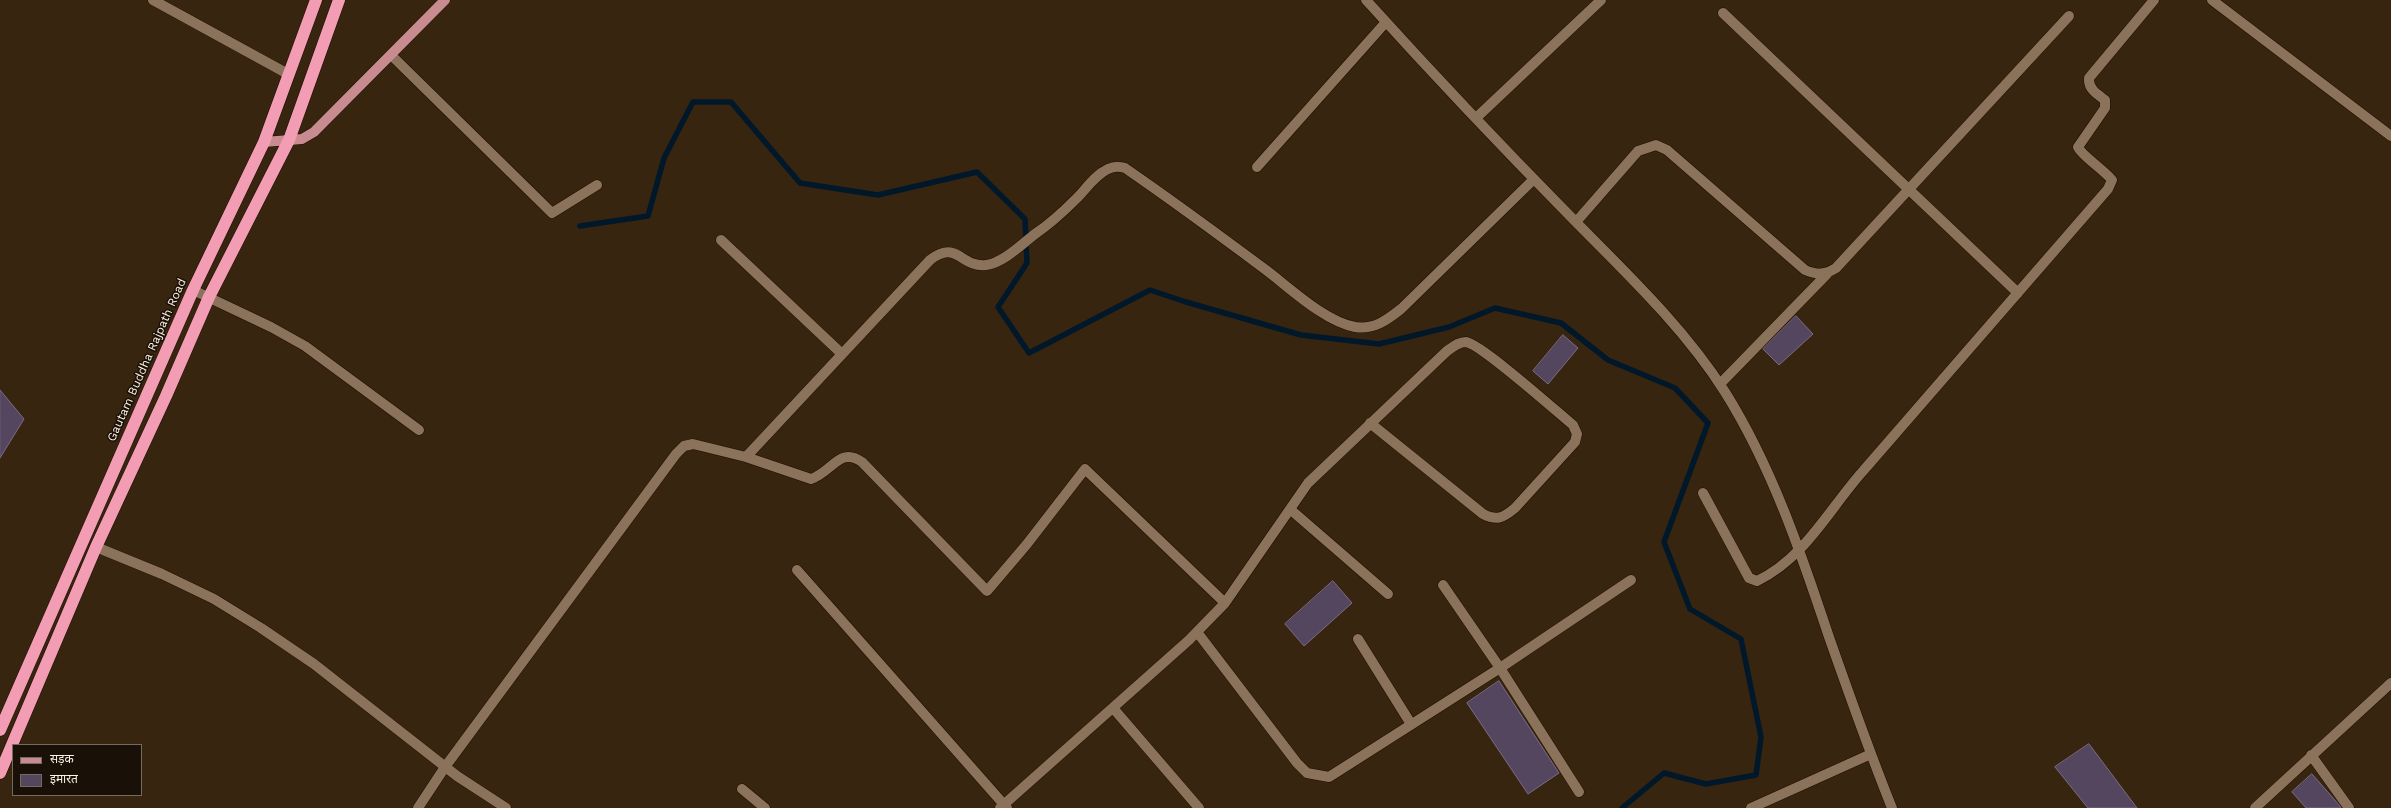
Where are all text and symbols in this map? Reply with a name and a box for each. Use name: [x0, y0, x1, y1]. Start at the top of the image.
street label: Gautam Buddha Rajpath Road: [104, 276, 190, 444]
legend: [12, 744, 142, 796]
text: सड़क: [50, 752, 74, 766]
text: इमारत: [50, 772, 78, 786]

